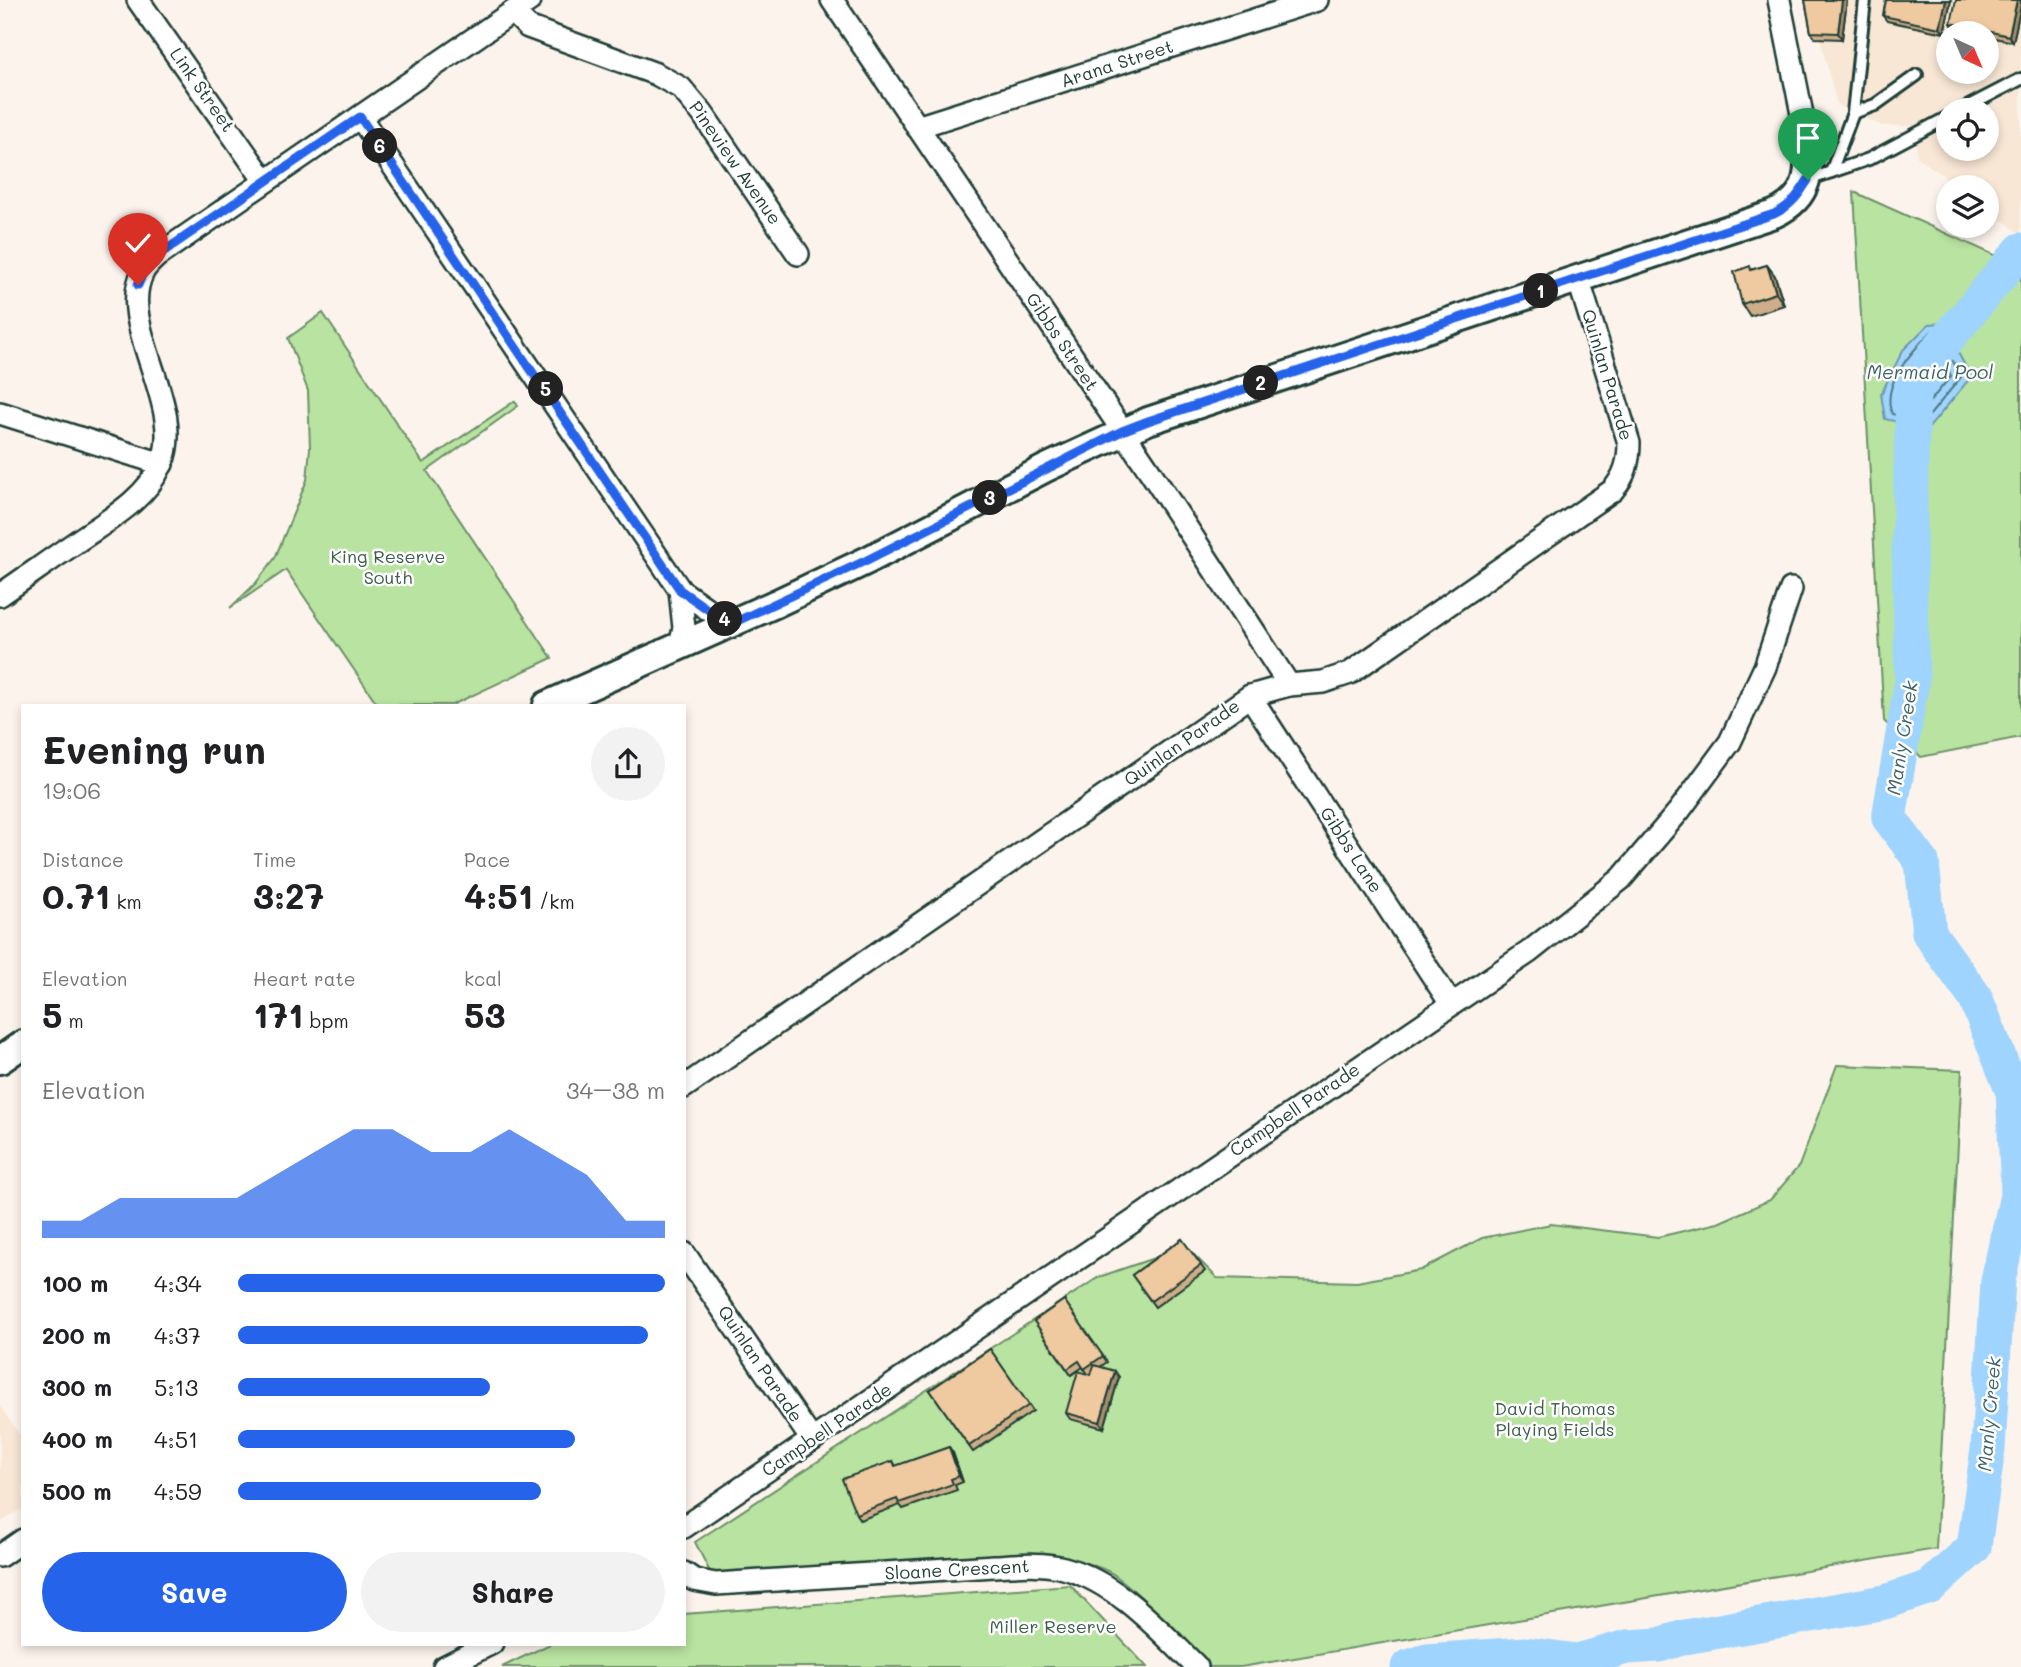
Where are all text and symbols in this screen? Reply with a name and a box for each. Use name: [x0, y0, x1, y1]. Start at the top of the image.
north arrow: [1936, 21, 1998, 84]
map controls: [1936, 21, 1999, 238]
street label: Arana Street: [1057, 34, 1176, 93]
street label: Link Street: [165, 43, 241, 136]
street label: Pineview Avenue: [684, 96, 787, 229]
button: locate: [1936, 98, 1999, 161]
pin: [1778, 108, 1838, 180]
icon: arrive: [1789, 119, 1827, 157]
pin: 6: [362, 128, 398, 164]
text: 6: [374, 133, 385, 158]
button: layers: [1936, 175, 1999, 238]
pin: [108, 213, 168, 285]
icon: check: [119, 224, 157, 262]
pin: 1: [1524, 274, 1558, 308]
text: 1: [1536, 278, 1545, 303]
street label: Gibbs Street: [1021, 288, 1105, 395]
street label: Quinlan Parade: [1577, 306, 1639, 443]
water label: Mermaid Pool: [1867, 359, 1993, 384]
pin: 2: [1244, 366, 1278, 400]
text: 2: [1255, 370, 1266, 395]
pin: 5: [528, 372, 564, 406]
text: 5: [540, 376, 551, 401]
pin: 3: [972, 480, 1007, 516]
text: 3: [984, 485, 995, 510]
park label: King Reserve South: [331, 544, 445, 589]
pin: 4: [708, 602, 742, 636]
text: 4: [718, 606, 731, 631]
water label: Manly Creek: [1880, 678, 1923, 797]
street label: Quinlan Parade: [1119, 693, 1244, 791]
text: Evening run: [42, 724, 266, 774]
button: share: [591, 727, 665, 801]
text: 19:06: [42, 775, 101, 805]
street label: Gibbs Lane: [1315, 802, 1389, 897]
text: Distance: [42, 847, 124, 872]
text: Time: [253, 847, 296, 872]
text: Pace: [464, 847, 510, 872]
text: 0.71: [42, 872, 110, 918]
text: 3:27: [253, 872, 324, 918]
text: 4:51: [464, 872, 533, 918]
text: km: [110, 889, 142, 914]
text: /km: [533, 889, 575, 914]
text: Elevation: [42, 966, 127, 991]
text: Heart rate: [253, 966, 356, 991]
text: kcal: [464, 966, 502, 991]
text: 5: [42, 991, 62, 1037]
text: 171: [253, 991, 304, 1037]
text: 53: [464, 991, 505, 1037]
text: m: [62, 1008, 84, 1033]
text: bpm: [304, 1008, 349, 1033]
street label: Campbell Parade: [1225, 1057, 1364, 1162]
text: Elevation: [42, 1075, 145, 1105]
text: 34–38 m: [566, 1075, 665, 1105]
text: 100 m: [42, 1268, 108, 1298]
text: 4:34: [154, 1268, 202, 1298]
street label: Quinlan Parade: [713, 1300, 809, 1426]
text: 200 m: [42, 1320, 111, 1350]
text: 4:37: [154, 1320, 201, 1350]
water label: Manly Creek: [1971, 1355, 2006, 1472]
text: 300 m: [42, 1372, 112, 1402]
text: 5:13: [154, 1372, 198, 1402]
street label: Campbell Parade: [757, 1377, 896, 1482]
park label: David Thomas Playing Fields: [1495, 1396, 1615, 1441]
text: 400 m: [42, 1424, 113, 1454]
text: 4:51: [154, 1424, 198, 1454]
text: 500 m: [42, 1476, 112, 1506]
text: 4:59: [154, 1476, 202, 1506]
button: Save: [42, 1552, 347, 1632]
button: Share: [361, 1552, 665, 1632]
street label: Sloane Crescent: [884, 1553, 1030, 1585]
park label: Miller Reserve: [989, 1614, 1117, 1638]

